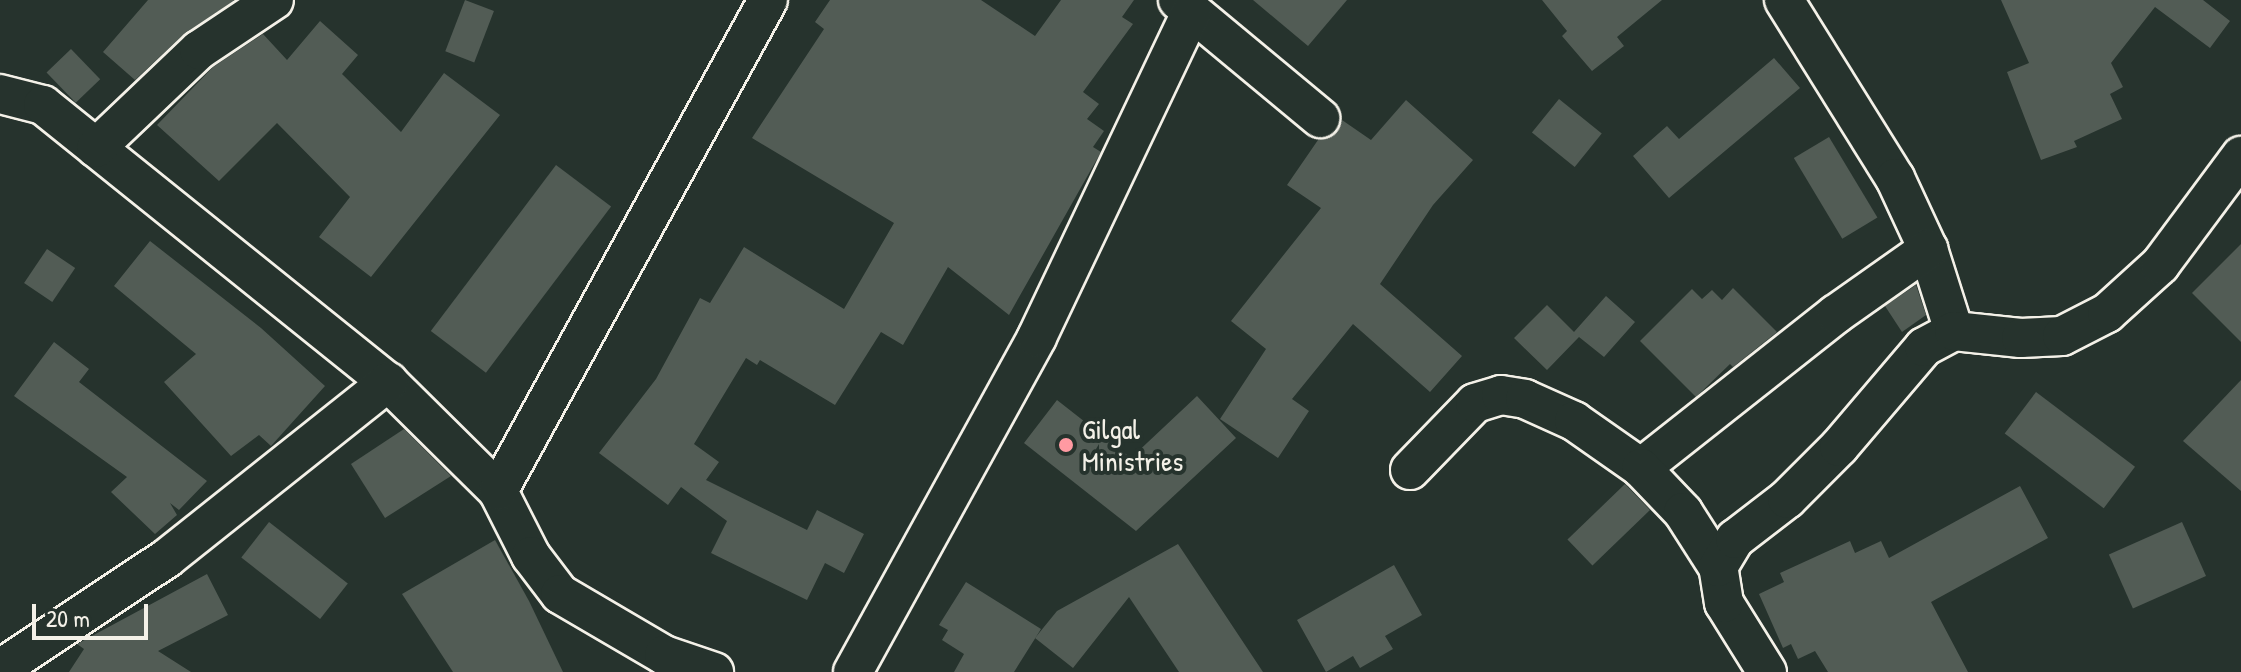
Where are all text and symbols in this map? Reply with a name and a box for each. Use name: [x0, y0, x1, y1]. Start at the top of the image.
place label: Gilgal Ministries: [1082, 412, 1183, 478]
marker: Gilgal Ministries: [1057, 436, 1075, 454]
scale bar: [36, 588, 152, 638]
text: 20 m: [46, 602, 90, 634]

